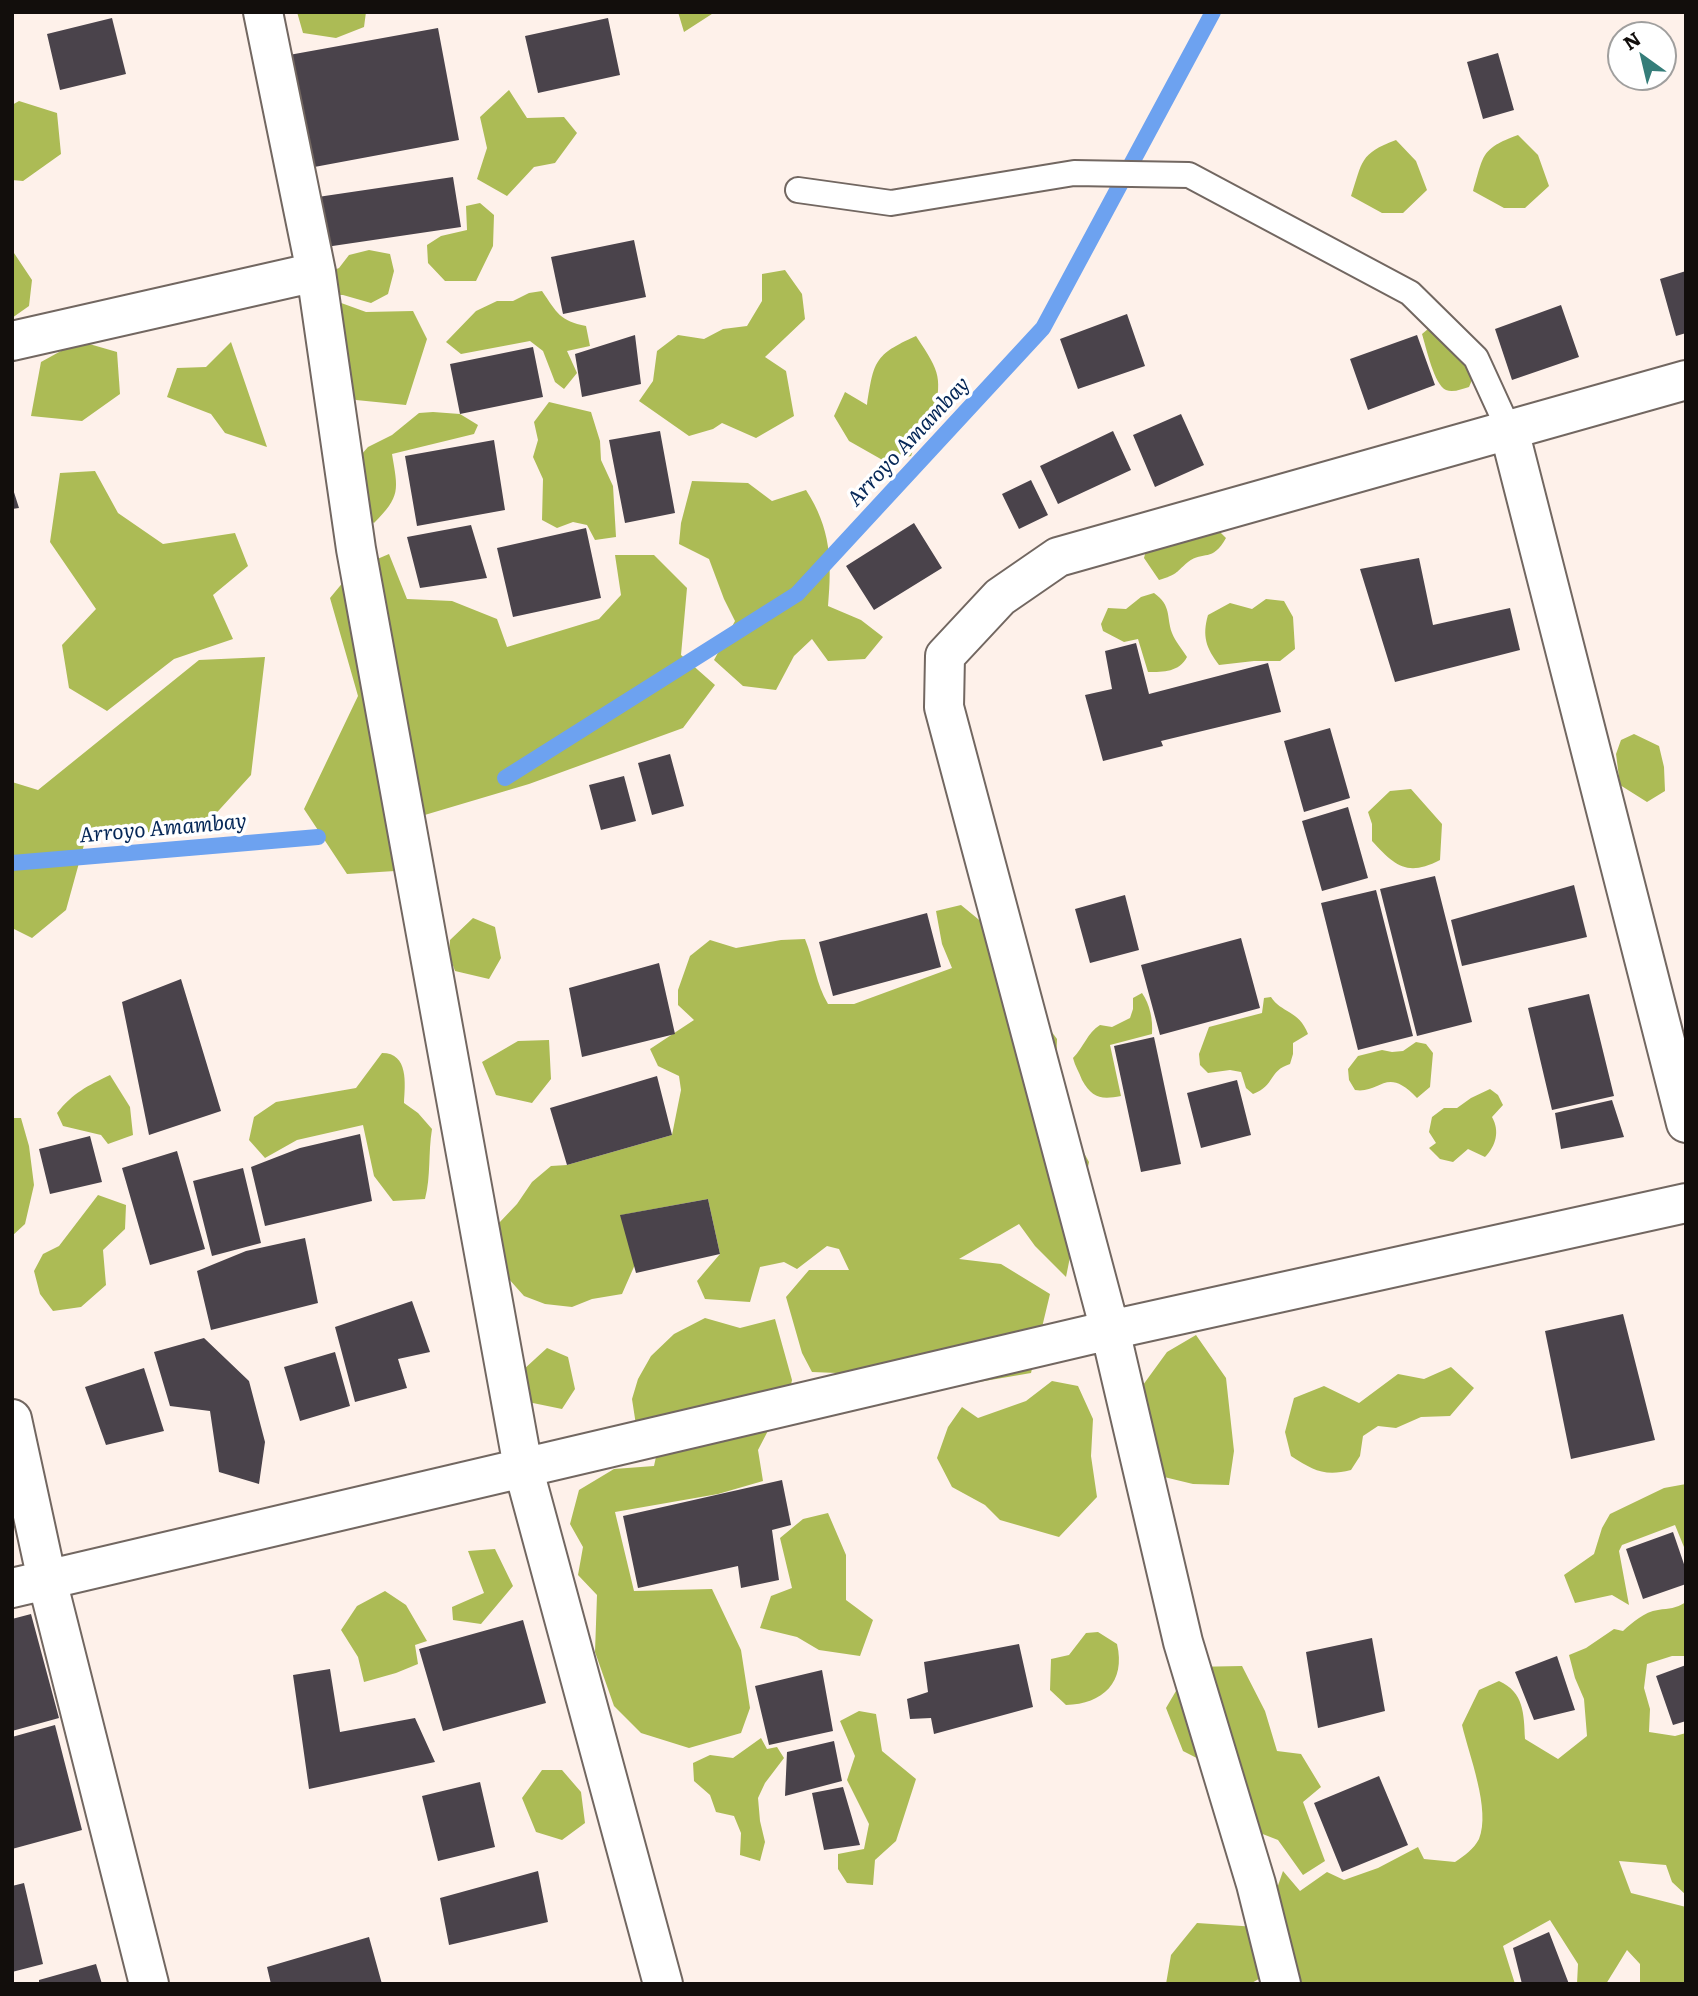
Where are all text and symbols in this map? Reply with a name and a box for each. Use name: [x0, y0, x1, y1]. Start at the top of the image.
north arrow: [1607, 21, 1677, 91]
text: N: [1617, 24, 1646, 56]
water label: Arroyo Amambay: [842, 372, 976, 512]
water label: Arroyo Amambay: [78, 809, 248, 849]

